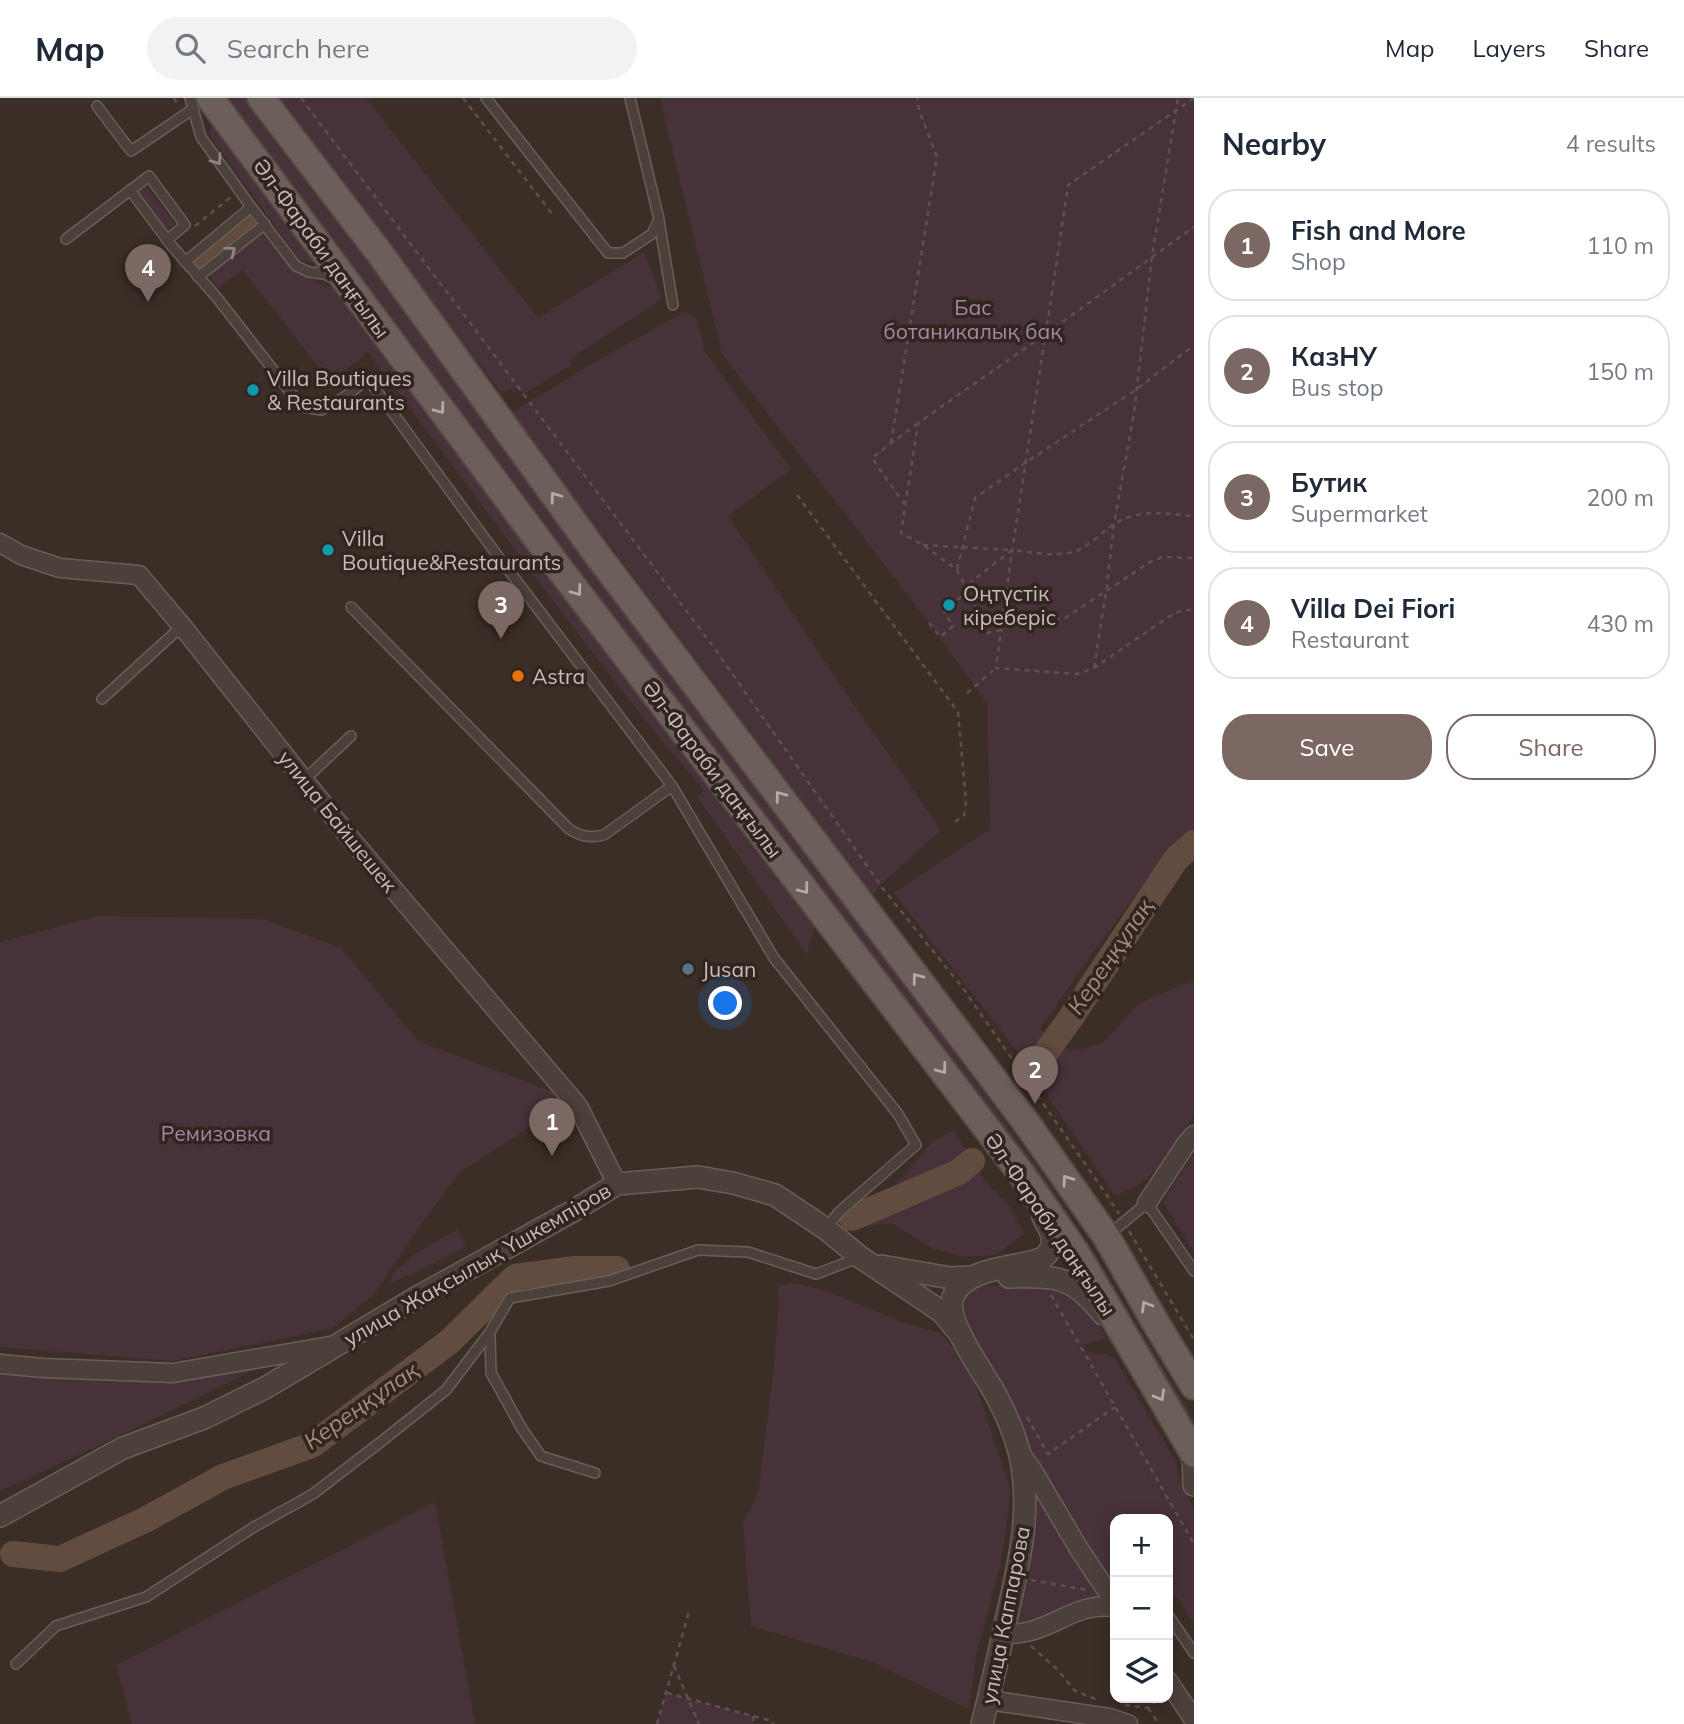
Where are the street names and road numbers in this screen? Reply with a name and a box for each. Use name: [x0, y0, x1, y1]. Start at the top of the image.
street label: Әл-Фараби даңғылы: [248, 153, 396, 343]
street label: Әл-Фараби даңғылы: [638, 675, 788, 863]
street label: улица Байшешек: [273, 745, 404, 898]
street label: Әл-Фараби даңғылы: [980, 1127, 1122, 1321]
street label: улица Жақсылық Үшкемпіров: [339, 1177, 615, 1351]
street label: улица Каппарова: [975, 1524, 1035, 1706]

